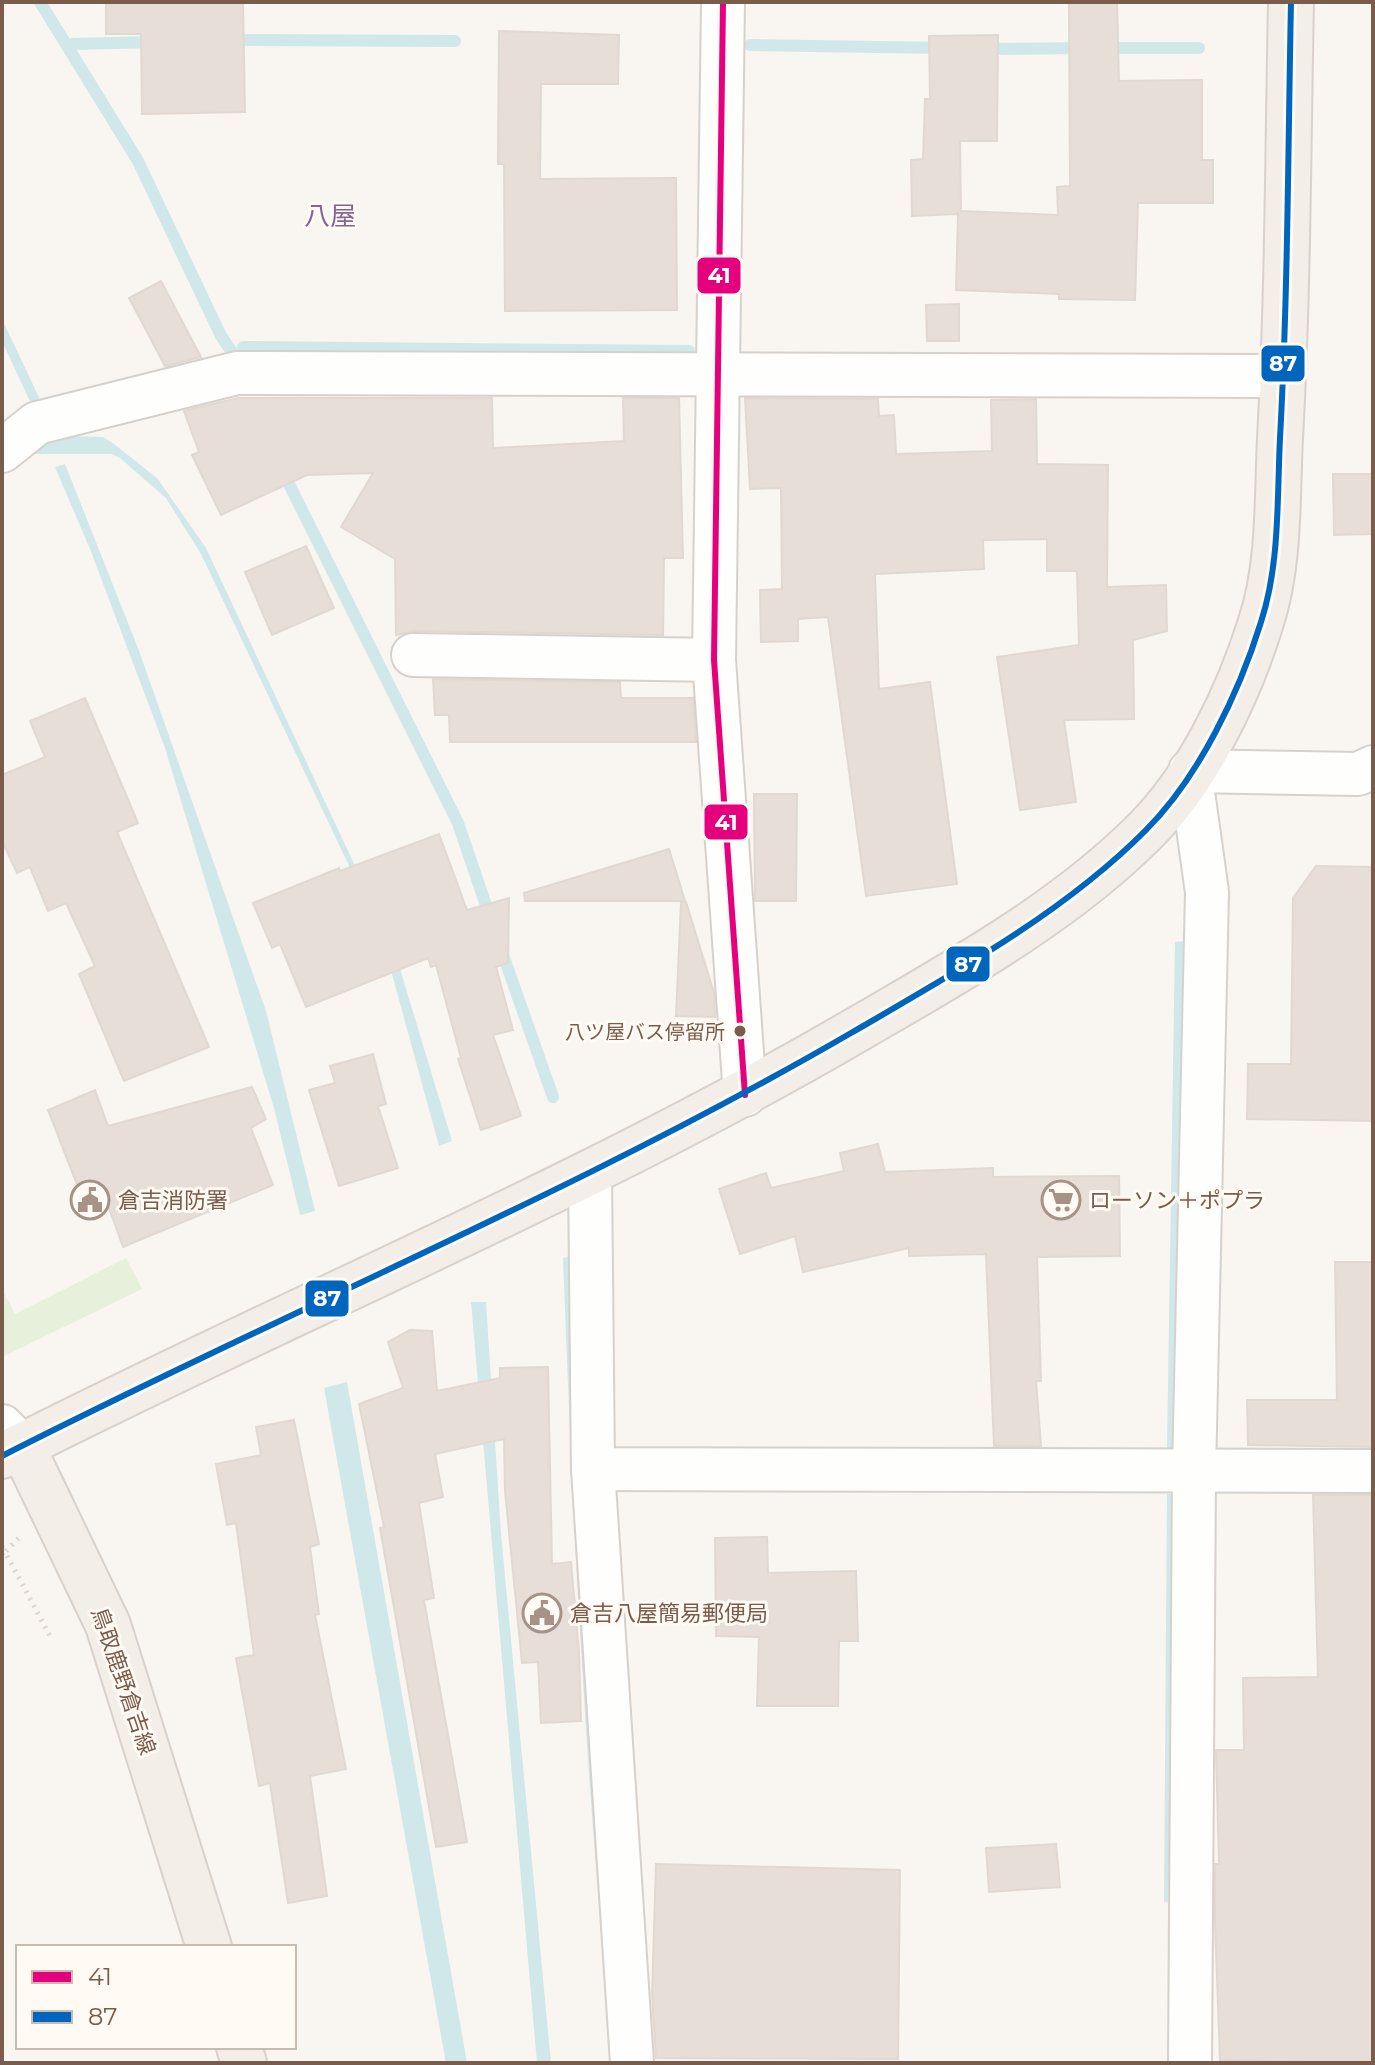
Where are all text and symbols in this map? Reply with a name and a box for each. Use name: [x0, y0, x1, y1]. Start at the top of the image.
district label: 八屋: [304, 200, 356, 232]
line badge: 41: [696, 256, 742, 295]
text: 41: [707, 262, 731, 289]
line badge: 87: [1260, 344, 1306, 383]
text: 87: [1269, 350, 1297, 377]
line badge: 41: [703, 803, 749, 841]
text: 41: [714, 809, 738, 836]
line badge: 87: [945, 945, 991, 983]
text: 87: [954, 951, 982, 978]
place label: 八ツ屋バス停留所: [565, 1020, 725, 1044]
marker: 八ツ屋バス停留所: [732, 1023, 748, 1039]
public building icon: 倉吉消防署: [69, 1179, 111, 1221]
supermarket icon: ローソン＋ポプラ: [1040, 1179, 1082, 1221]
place label: 倉吉消防署: [118, 1187, 228, 1214]
place label: ローソン＋ポプラ: [1089, 1187, 1265, 1214]
line badge: 87: [304, 1279, 350, 1318]
text: 87: [313, 1285, 341, 1312]
public building icon: 倉吉八屋簡易郵便局: [521, 1592, 563, 1634]
place label: 倉吉八屋簡易郵便局: [570, 1600, 768, 1627]
street label: 鳥取鹿野倉吉線: [86, 1604, 161, 1758]
legend: [16, 1945, 296, 2049]
text: 41: [88, 1962, 112, 1991]
text: 87: [88, 2002, 117, 2031]

